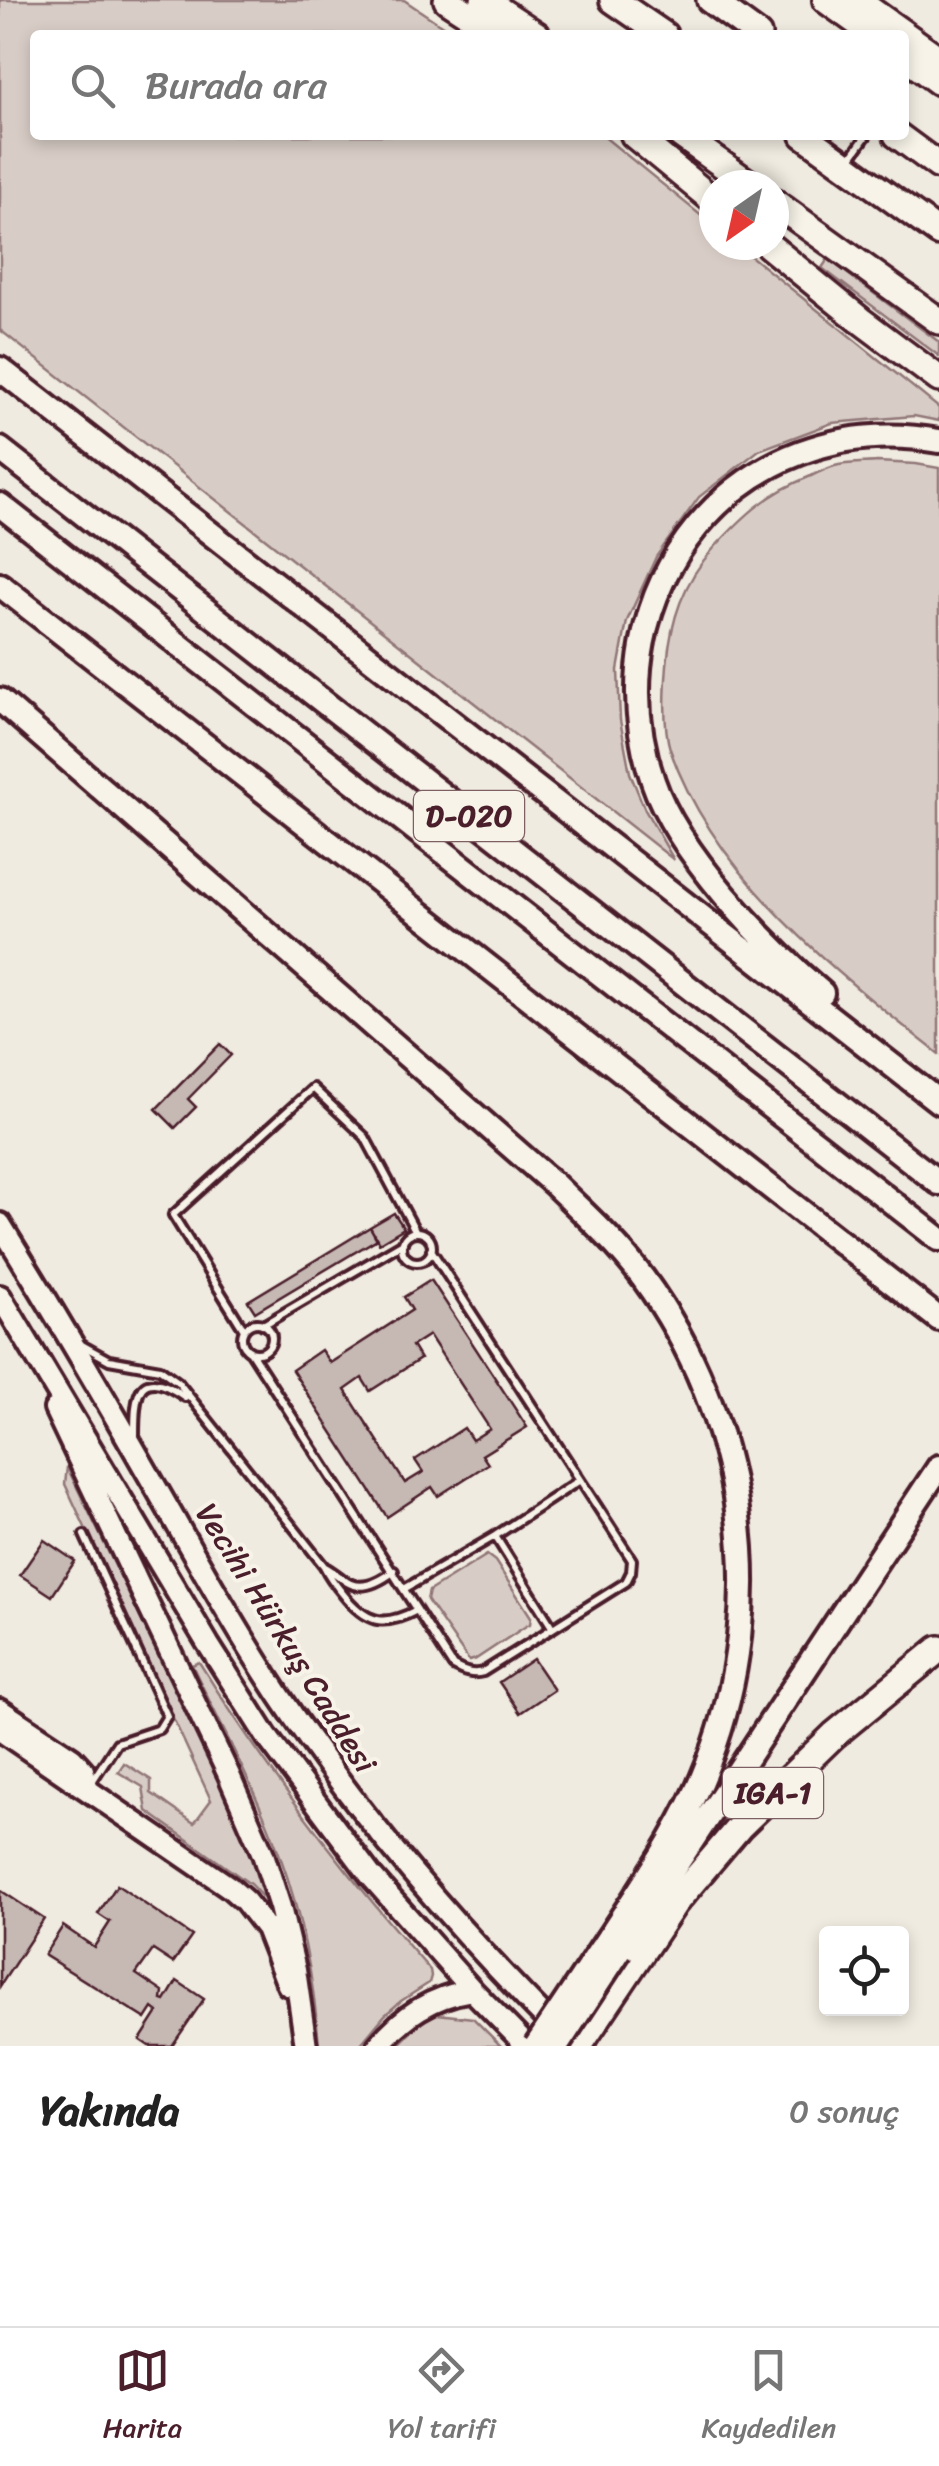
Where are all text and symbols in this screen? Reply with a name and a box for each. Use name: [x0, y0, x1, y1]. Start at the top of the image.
search box: [30, 30, 909, 140]
text: Burada ara: [145, 52, 327, 119]
icon: search: [65, 58, 120, 113]
north arrow: [699, 170, 789, 260]
road number: D-020: [414, 791, 524, 841]
street label: Vecihi Hürkuş Caddesi: [180, 1491, 393, 1786]
road number: IGA-1: [723, 1768, 823, 1818]
map controls: [819, 1926, 909, 2016]
button: locate: [819, 1926, 909, 2016]
text: Yakında: [40, 2074, 180, 2148]
text: 0 sonuç: [789, 2083, 899, 2140]
tab: Harita: [103, 2343, 182, 2452]
tab: Yol tarifi: [388, 2343, 496, 2452]
tab: Kaydedilen: [701, 2343, 836, 2452]

